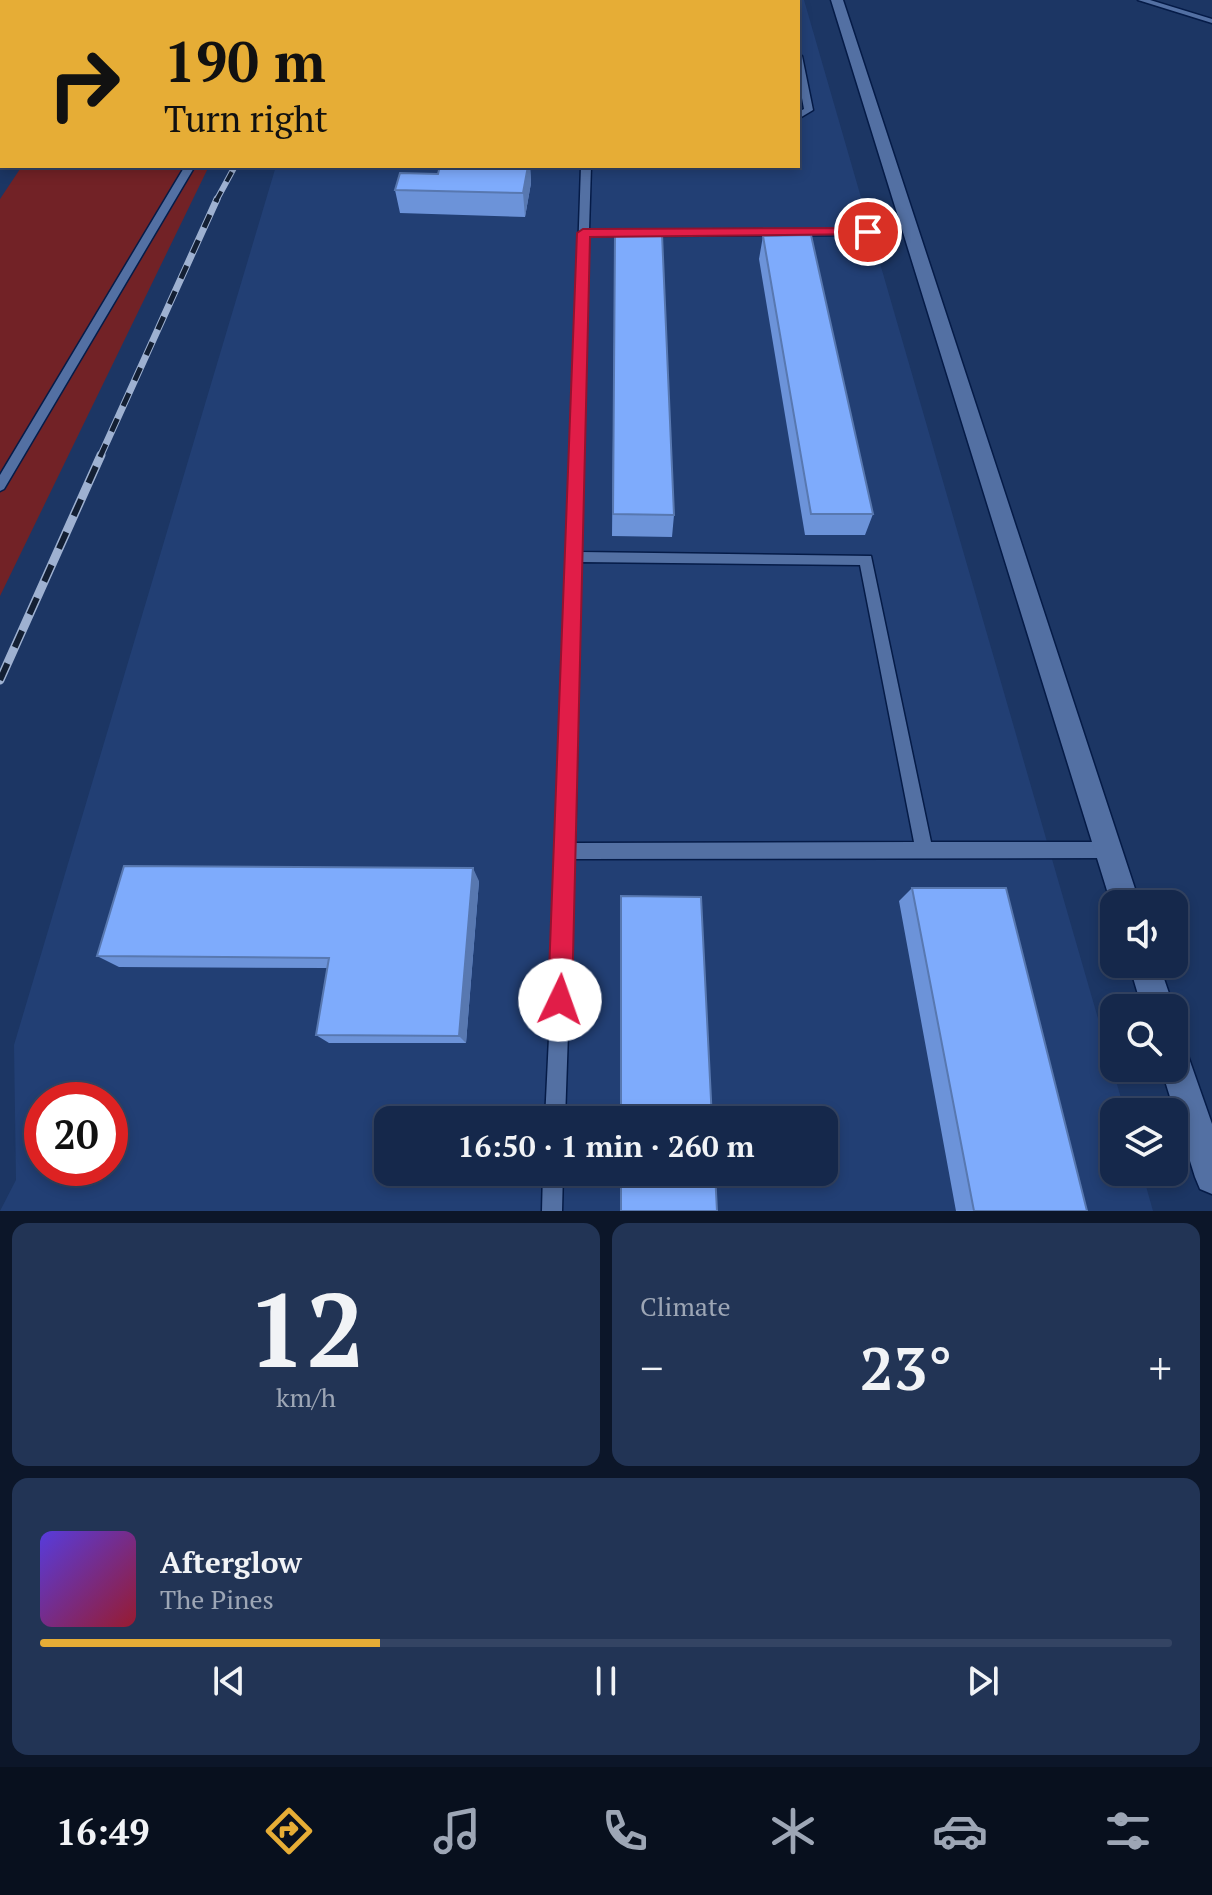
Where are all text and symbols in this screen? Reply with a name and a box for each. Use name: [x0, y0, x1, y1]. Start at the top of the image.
text: 190 m: [164, 24, 326, 98]
icon: right: [32, 32, 136, 136]
text: Turn right: [164, 95, 328, 142]
pin: [834, 198, 902, 266]
icon: arrive: [846, 210, 890, 254]
map controls: [1100, 890, 1188, 1186]
button: sound: [1100, 890, 1188, 978]
position arrow: [518, 958, 602, 1042]
button: search: [1100, 994, 1188, 1082]
speed limit sign: 20: [24, 1082, 128, 1186]
button: layers: [1100, 1098, 1188, 1186]
text: 16:50 · 1 min · 260 m: [458, 1126, 754, 1166]
text: 12: [247, 1259, 365, 1397]
text: Climate: [640, 1289, 731, 1323]
text: 23°: [860, 1328, 952, 1407]
text: −: [640, 1338, 663, 1397]
text: +: [1149, 1338, 1172, 1397]
text: km/h: [276, 1380, 336, 1414]
text: Afterglow: [160, 1542, 302, 1582]
text: The Pines: [160, 1582, 274, 1616]
icon: previous: [207, 1659, 251, 1703]
icon: pause: [584, 1659, 628, 1703]
icon: next: [961, 1659, 1005, 1703]
icon: directions: [261, 1803, 317, 1859]
icon: music: [429, 1803, 485, 1859]
icon: phone: [597, 1803, 653, 1859]
icon: climate: [765, 1803, 821, 1859]
icon: car: [932, 1803, 988, 1859]
icon: filters: [1100, 1803, 1156, 1859]
text: 16:49: [56, 1808, 150, 1855]

